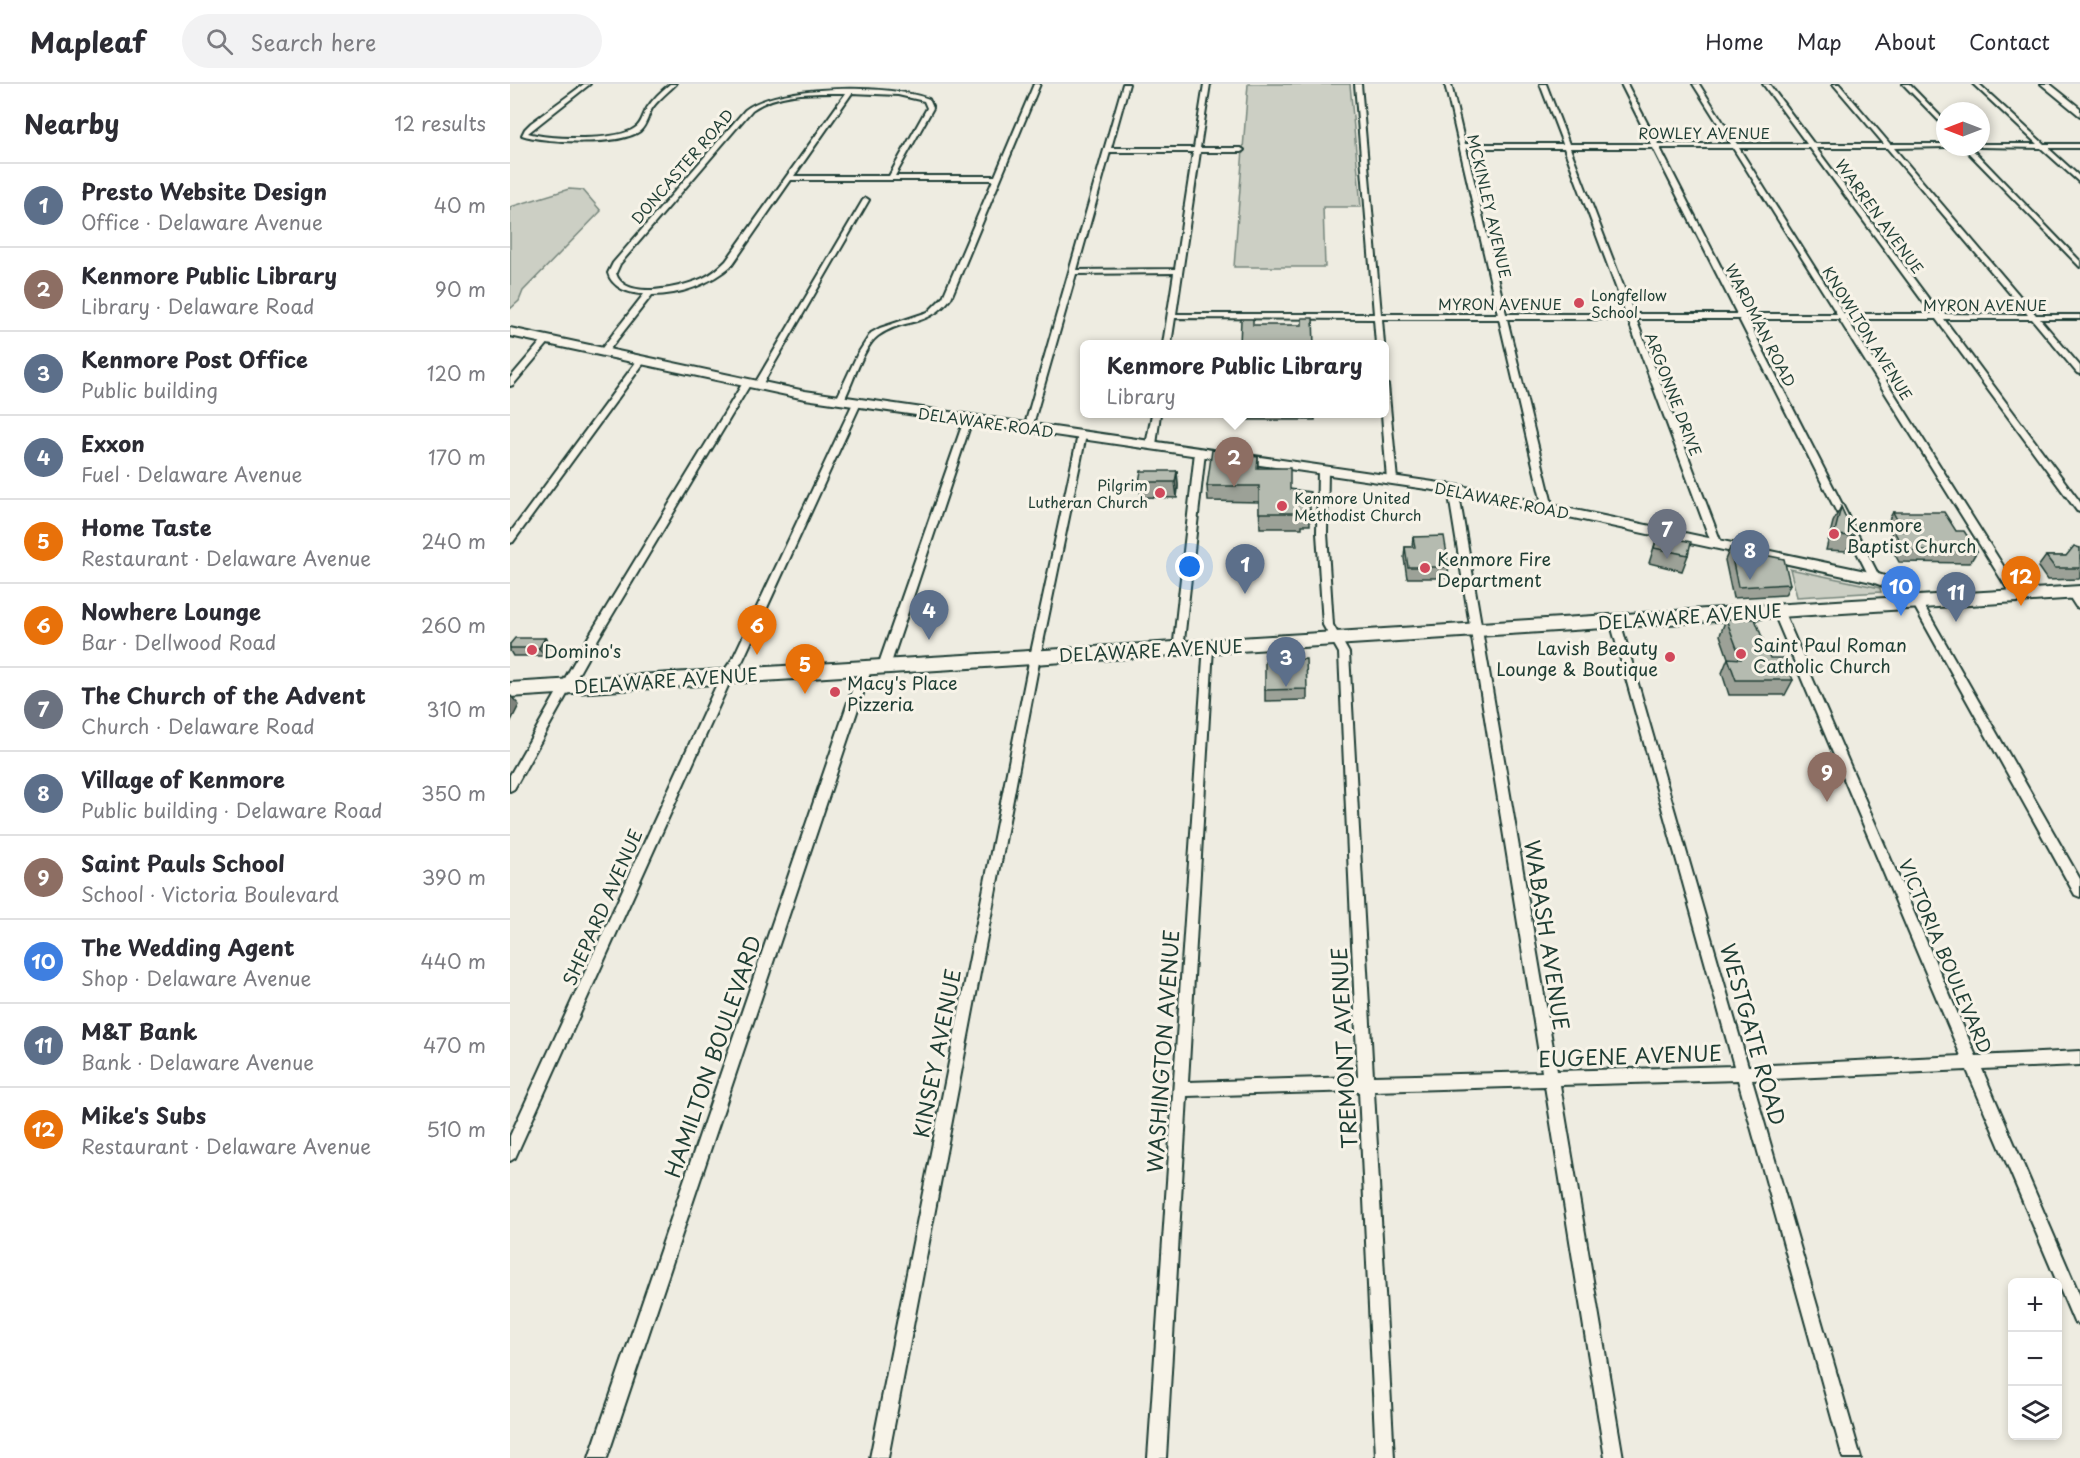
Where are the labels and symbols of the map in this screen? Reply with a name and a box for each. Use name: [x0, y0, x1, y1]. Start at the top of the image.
north arrow: [1936, 102, 1990, 156]
street label: DONCASTER ROAD: [625, 103, 739, 229]
street label: ROWLEY AVENUE: [1638, 121, 1770, 144]
street label: MCKINLEY AVENUE: [1462, 132, 1518, 280]
street label: WARREN AVENUE: [1830, 154, 1930, 278]
street label: WARDMAN ROAD: [1720, 259, 1802, 391]
street label: KNOWLTON AVENUE: [1817, 262, 1919, 404]
place label: Longfellow School: [1591, 283, 1667, 323]
street label: MYRON AVENUE: [1438, 292, 1562, 315]
street label: MYRON AVENUE: [1923, 293, 2047, 316]
marker: Longfellow School: [1572, 296, 1586, 310]
street label: ARGONNE DRIVE: [1640, 329, 1708, 459]
street label: DELAWARE ROAD: [917, 401, 1055, 443]
pin: 2: [1214, 438, 1254, 487]
place label: Pilgrim Lutheran Church: [1028, 473, 1148, 513]
street label: DELAWARE ROAD: [1433, 476, 1571, 524]
marker: Pilgrim Lutheran Church: [1153, 486, 1167, 500]
place label: Kenmore United Methodist Church: [1294, 486, 1422, 526]
marker: Kenmore United Methodist Church: [1275, 499, 1289, 513]
pin: 7: [1648, 510, 1686, 559]
place label: Kenmore Baptist Church: [1846, 511, 1976, 559]
marker: Kenmore Baptist Church: [1827, 527, 1841, 541]
pin: 8: [1730, 530, 1770, 580]
pin: 1: [1226, 544, 1264, 594]
place label: Kenmore Fire Department: [1437, 545, 1551, 593]
your location: [1175, 552, 1204, 581]
pin: 12: [2002, 556, 2040, 606]
marker: Kenmore Fire Department: [1418, 561, 1432, 575]
pin: 10: [1882, 566, 1920, 616]
pin: 11: [1936, 572, 1976, 622]
pin: 4: [910, 590, 948, 640]
street label: DELAWARE AVENUE: [1597, 596, 1783, 636]
pin: 6: [738, 606, 776, 655]
place label: Saint Paul Roman Catholic Church: [1753, 631, 1907, 679]
street label: DELAWARE AVENUE: [1058, 632, 1244, 668]
place label: Lavish Beauty Lounge & Boutique: [1496, 634, 1658, 682]
place label: Domino's: [544, 637, 621, 664]
pin: 3: [1266, 638, 1306, 687]
marker: Domino's: [525, 643, 539, 657]
pin: 5: [786, 644, 824, 694]
marker: Saint Paul Roman Catholic Church: [1734, 647, 1748, 661]
marker: Lavish Beauty Lounge & Boutique: [1663, 650, 1677, 664]
street label: DELAWARE AVENUE: [573, 660, 759, 700]
place label: Macy's Place Pizzeria: [847, 669, 958, 717]
marker: Macy's Place Pizzeria: [828, 685, 842, 699]
pin: 9: [1808, 752, 1846, 802]
street label: SHEPARD AVENUE: [555, 825, 649, 989]
street label: WABASH AVENUE: [1517, 838, 1579, 1032]
street label: VICTORIA BOULEVARD: [1893, 855, 1999, 1057]
street label: WASHINGTON AVENUE: [1138, 928, 1186, 1174]
street label: HAMILTON BOULEVARD: [655, 930, 769, 1182]
street label: WESTGATE ROAD: [1713, 939, 1795, 1129]
street label: TREMONT AVENUE: [1322, 946, 1364, 1150]
street label: KINSEY AVENUE: [904, 966, 968, 1140]
street label: EUGENE AVENUE: [1538, 1036, 1722, 1074]

